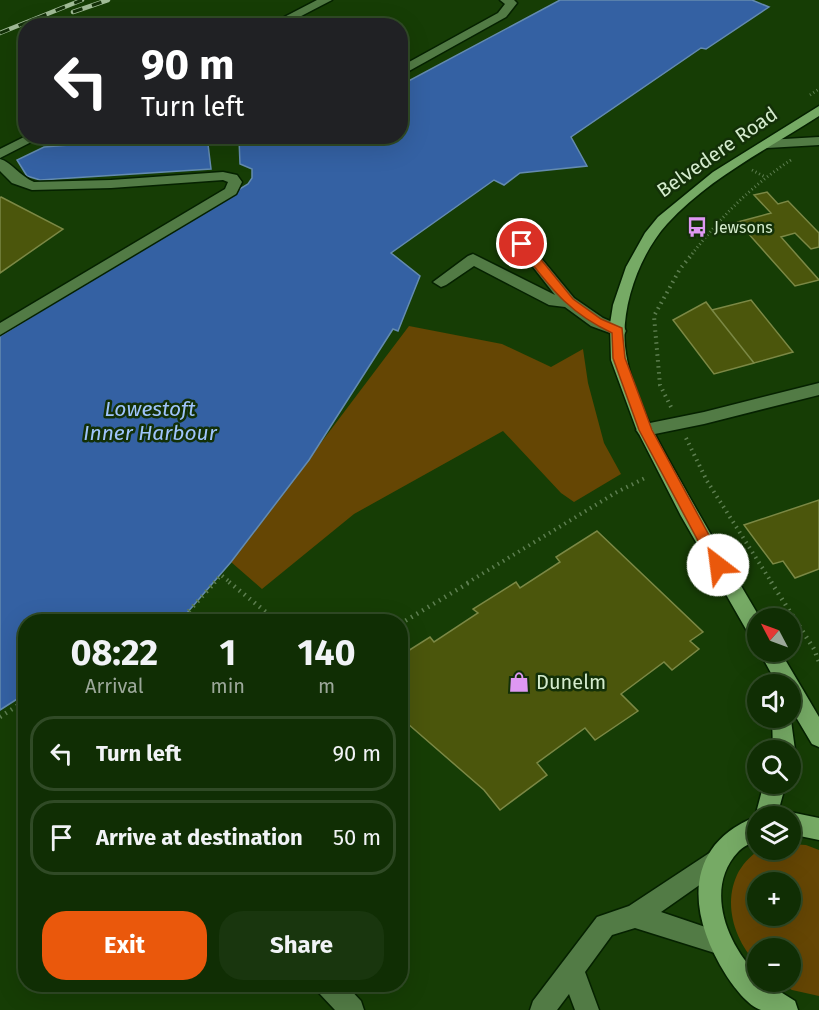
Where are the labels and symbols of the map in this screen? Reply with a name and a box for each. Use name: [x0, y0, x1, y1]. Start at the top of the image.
street label: Belvedere Road: [652, 102, 782, 202]
bus stop icon: Jewsons: [685, 215, 709, 239]
pin: [496, 218, 547, 269]
place label: Jewsons: [714, 218, 773, 237]
water label: Lowestoft Inner Harbour: [83, 396, 218, 446]
position arrow: [686, 533, 750, 597]
north arrow: [747, 608, 801, 662]
shop icon: Dunelm: [507, 670, 531, 694]
place label: Dunelm: [536, 670, 606, 694]

